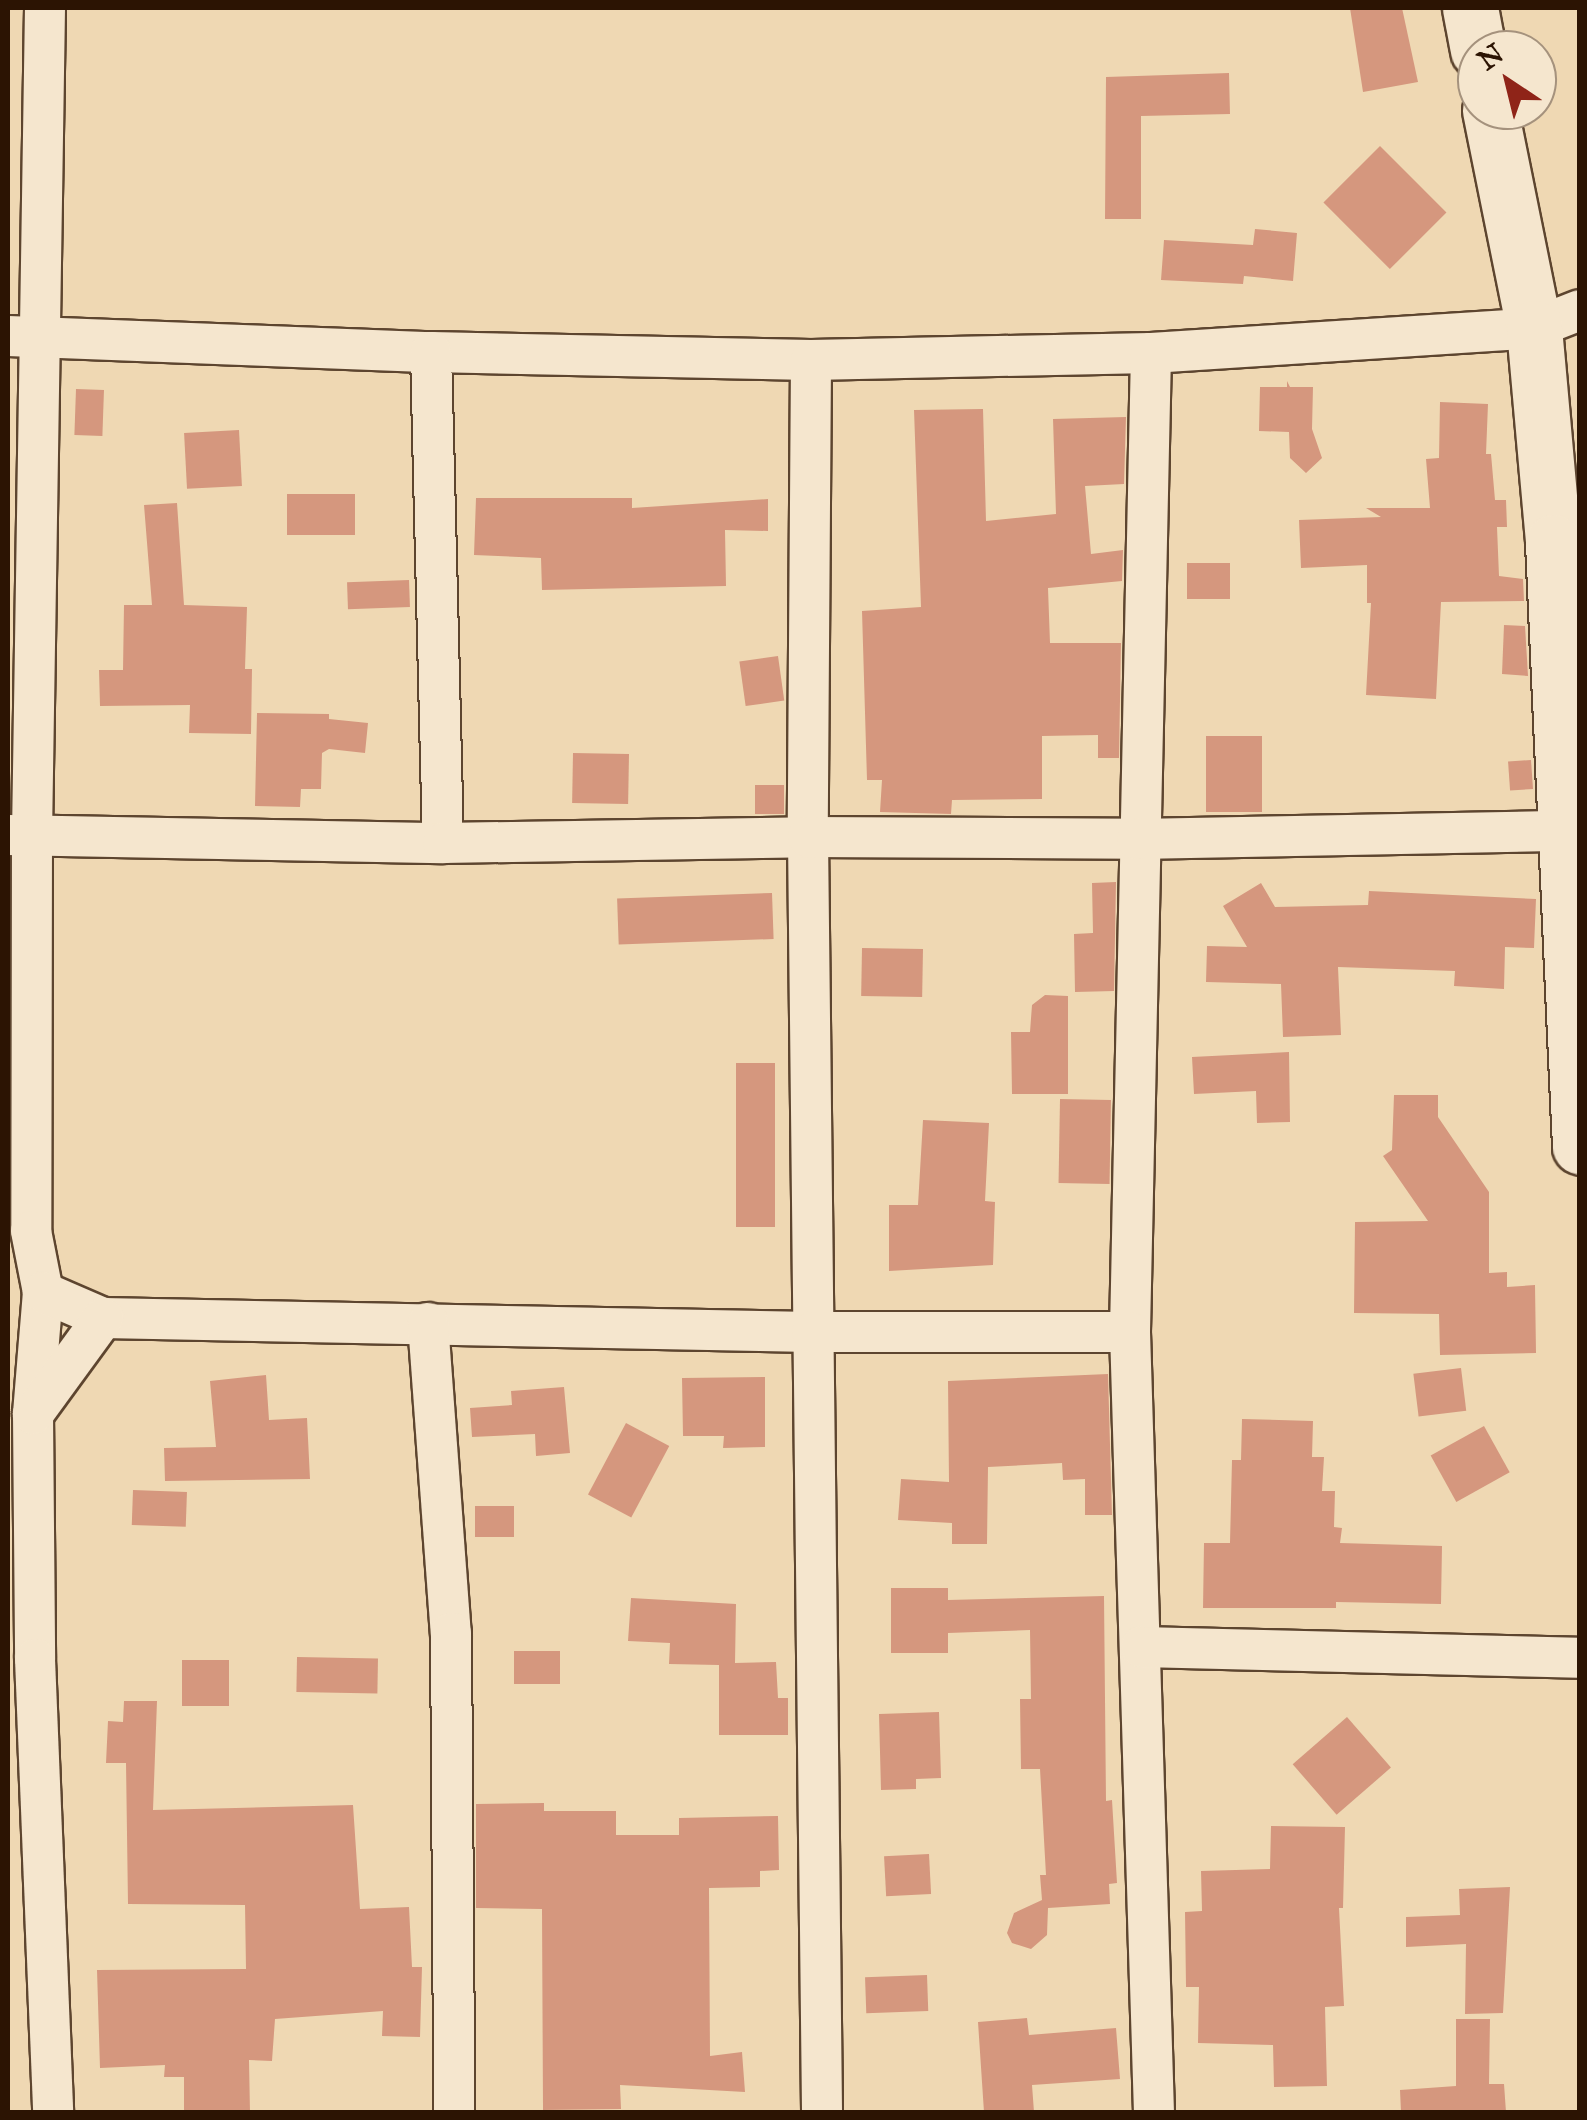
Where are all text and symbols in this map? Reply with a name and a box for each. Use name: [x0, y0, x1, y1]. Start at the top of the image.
north arrow: [1457, 30, 1557, 130]
text: N: [1471, 36, 1510, 78]

